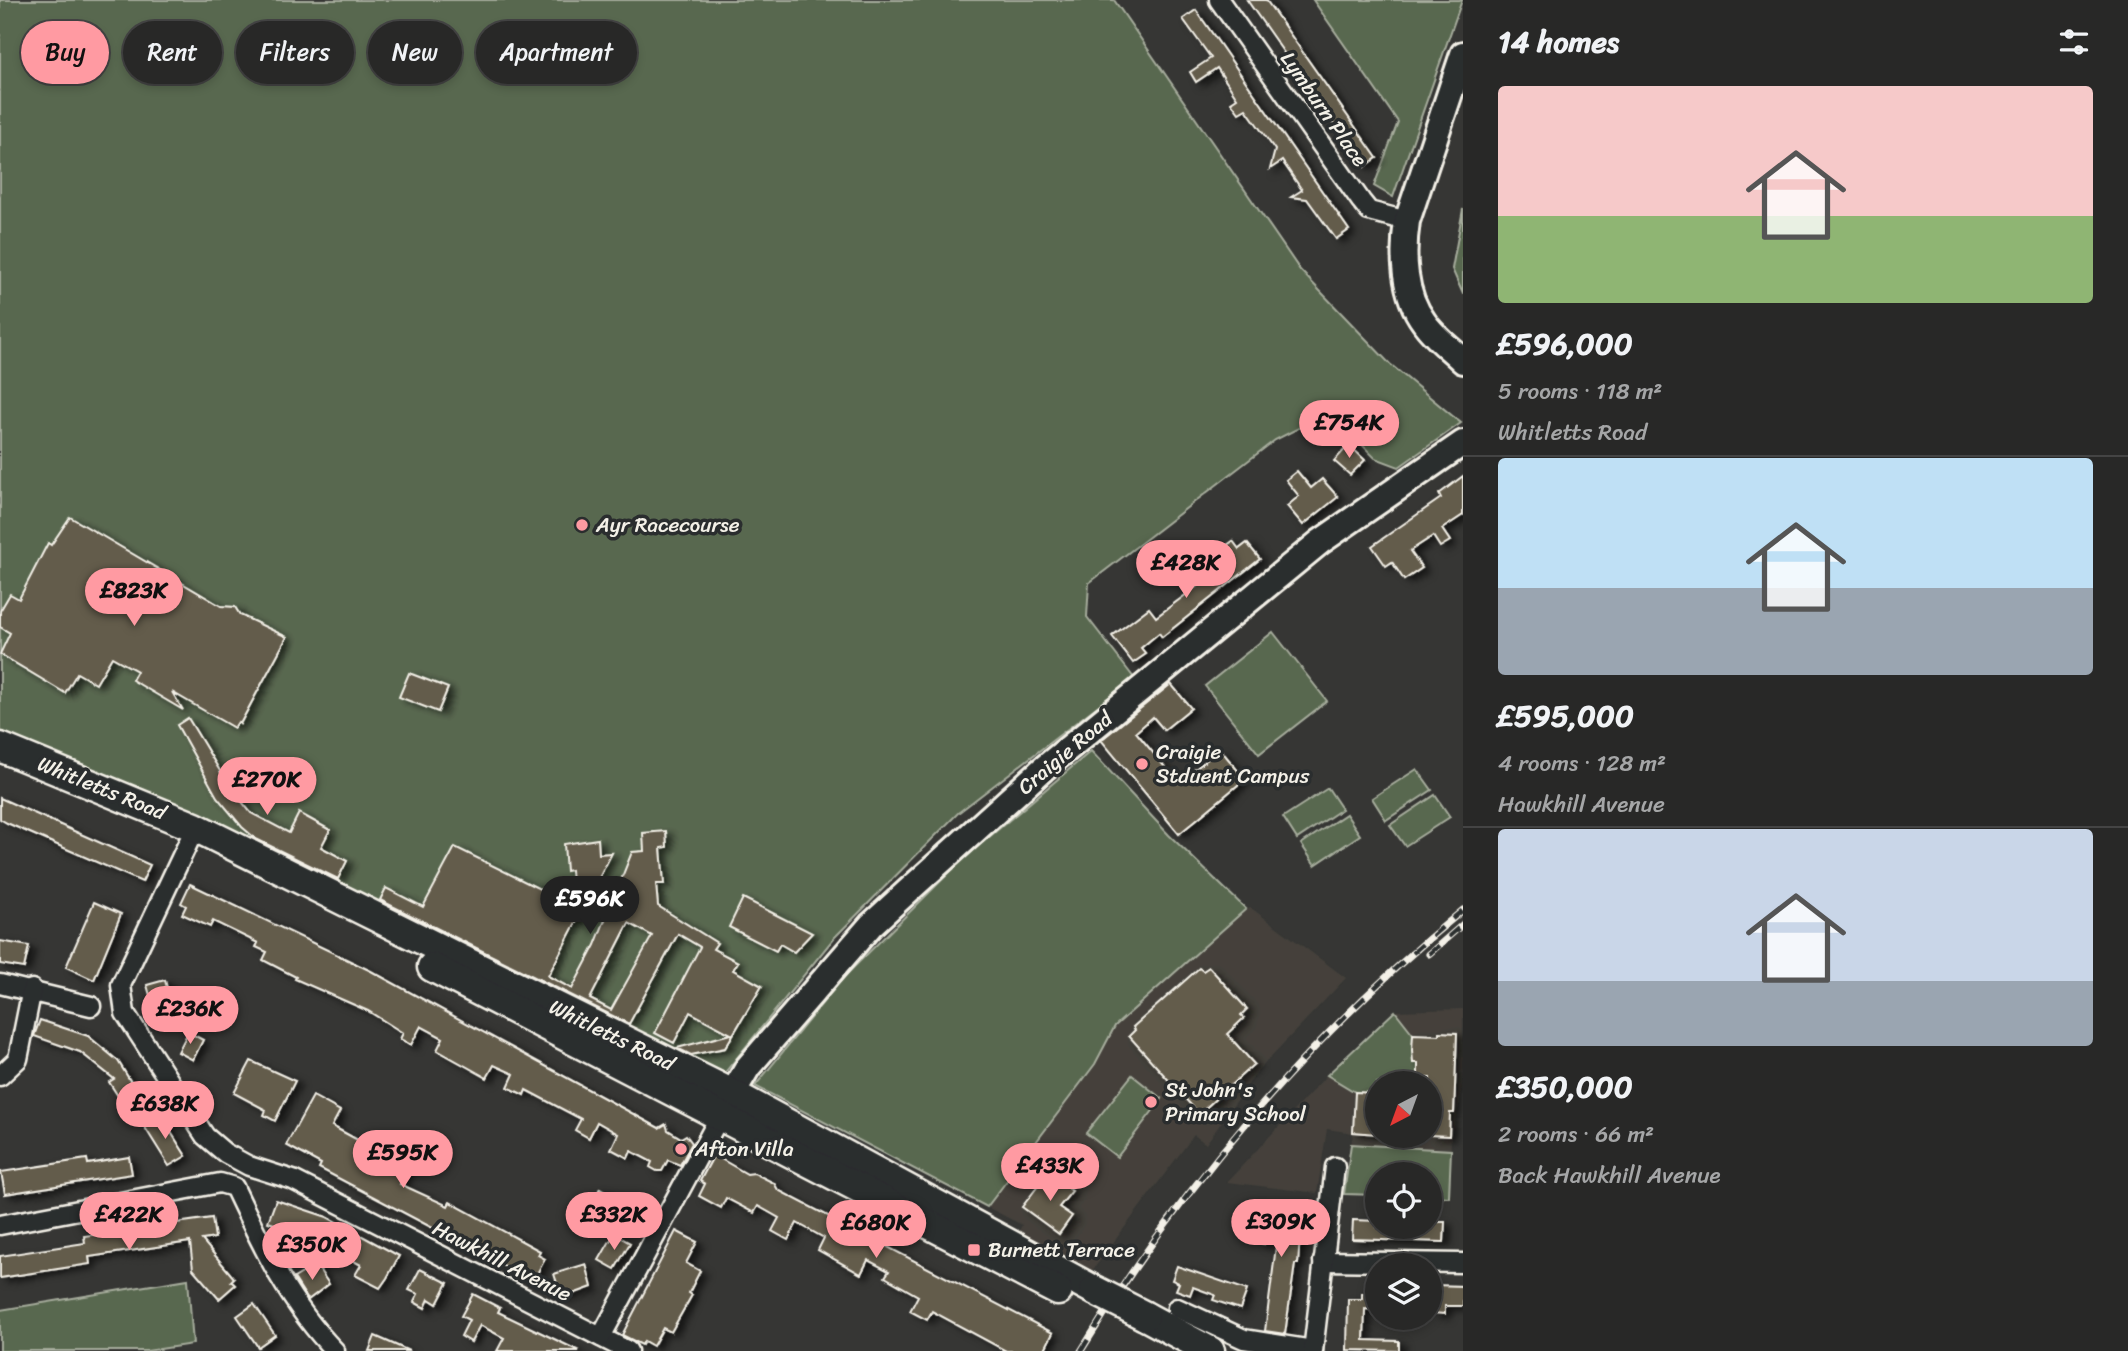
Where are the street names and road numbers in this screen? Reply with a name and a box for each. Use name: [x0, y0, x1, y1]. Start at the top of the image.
street label: Lymburn Place: [1270, 43, 1378, 175]
street label: Craigie Road: [1008, 700, 1123, 805]
street label: Whitletts Road: [32, 745, 174, 832]
street label: Whitletts Road: [542, 988, 683, 1083]
street label: Hawkhill Avenue: [426, 1209, 579, 1313]

